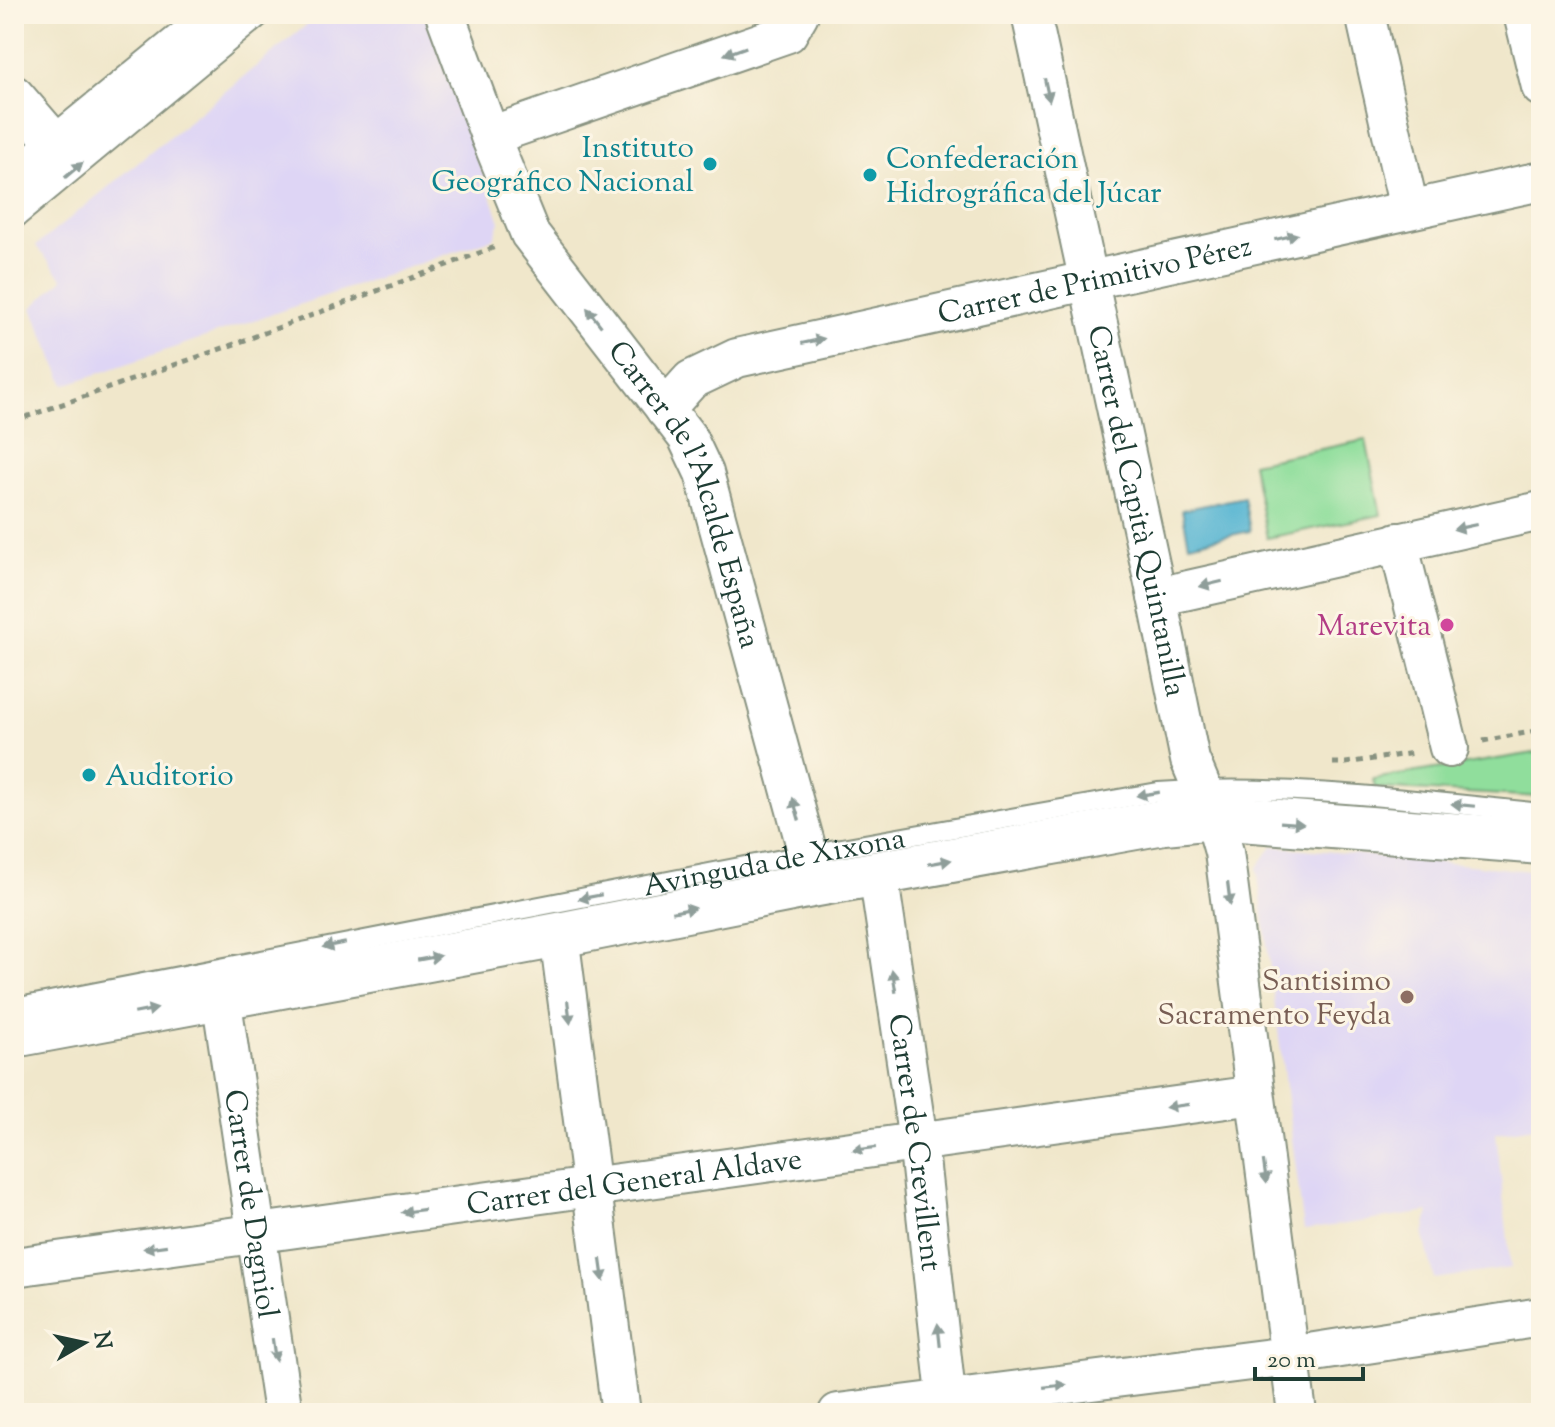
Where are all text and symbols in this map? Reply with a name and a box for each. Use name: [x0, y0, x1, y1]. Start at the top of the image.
one-way arrow: [723, 46, 747, 58]
one-way arrow: [1041, 78, 1054, 103]
place label: Instituto Geográfico Nacional: [431, 128, 694, 205]
place label: Confederación Hidrográfica del Júcar: [886, 139, 1162, 216]
marker: Instituto Geográfico Nacional: [701, 155, 719, 173]
one-way arrow: [64, 163, 84, 179]
marker: Confederación Hidrográfica del Júcar: [861, 166, 879, 184]
street label: Carrer de Primitivo Pérez: [934, 226, 1256, 337]
one-way arrow: [1273, 230, 1298, 243]
one-way arrow: [586, 307, 603, 327]
street label: Carrer del Capità Quintanilla: [1075, 321, 1196, 701]
street label: Carrer de l'Alcalde España: [596, 332, 770, 654]
one-way arrow: [801, 334, 826, 347]
one-way arrow: [1452, 521, 1477, 534]
one-way arrow: [1198, 579, 1223, 591]
place label: Marevita: [1317, 606, 1431, 649]
marker: Marevita: [1438, 616, 1456, 634]
place label: Auditorio: [105, 756, 234, 799]
marker: Auditorio: [80, 766, 98, 784]
one-way arrow: [1135, 788, 1160, 801]
one-way arrow: [789, 796, 801, 821]
one-way arrow: [1450, 798, 1475, 811]
one-way arrow: [1280, 817, 1305, 830]
street label: Avinguda de Xixona: [640, 818, 909, 909]
one-way arrow: [928, 856, 953, 868]
one-way arrow: [1223, 882, 1236, 907]
one-way arrow: [577, 891, 602, 904]
one-way arrow: [672, 903, 697, 915]
one-way arrow: [322, 940, 347, 952]
one-way arrow: [417, 952, 442, 964]
place label: Santisimo Sacramento Feyda: [1157, 961, 1391, 1038]
one-way arrow: [887, 968, 900, 993]
marker: Santisimo Sacramento Feyda: [1398, 988, 1416, 1006]
one-way arrow: [562, 1000, 575, 1025]
one-way arrow: [133, 1004, 158, 1016]
street label: Carrer de Crevillent: [875, 1011, 951, 1274]
street label: Carrer de Dagniol: [211, 1087, 288, 1321]
one-way arrow: [1165, 1100, 1190, 1113]
street label: Carrer del General Aldave: [464, 1139, 805, 1228]
one-way arrow: [852, 1142, 877, 1155]
one-way arrow: [1258, 1160, 1271, 1185]
one-way arrow: [400, 1205, 425, 1218]
one-way arrow: [142, 1241, 167, 1254]
one-way arrow: [596, 1258, 609, 1283]
north arrow: [44, 1303, 124, 1383]
one-way arrow: [933, 1323, 946, 1348]
text: N: [84, 1329, 118, 1352]
scale bar: [1255, 1331, 1363, 1381]
one-way arrow: [268, 1338, 281, 1363]
text: 20 m: [1267, 1344, 1316, 1378]
one-way arrow: [1043, 1379, 1068, 1392]

